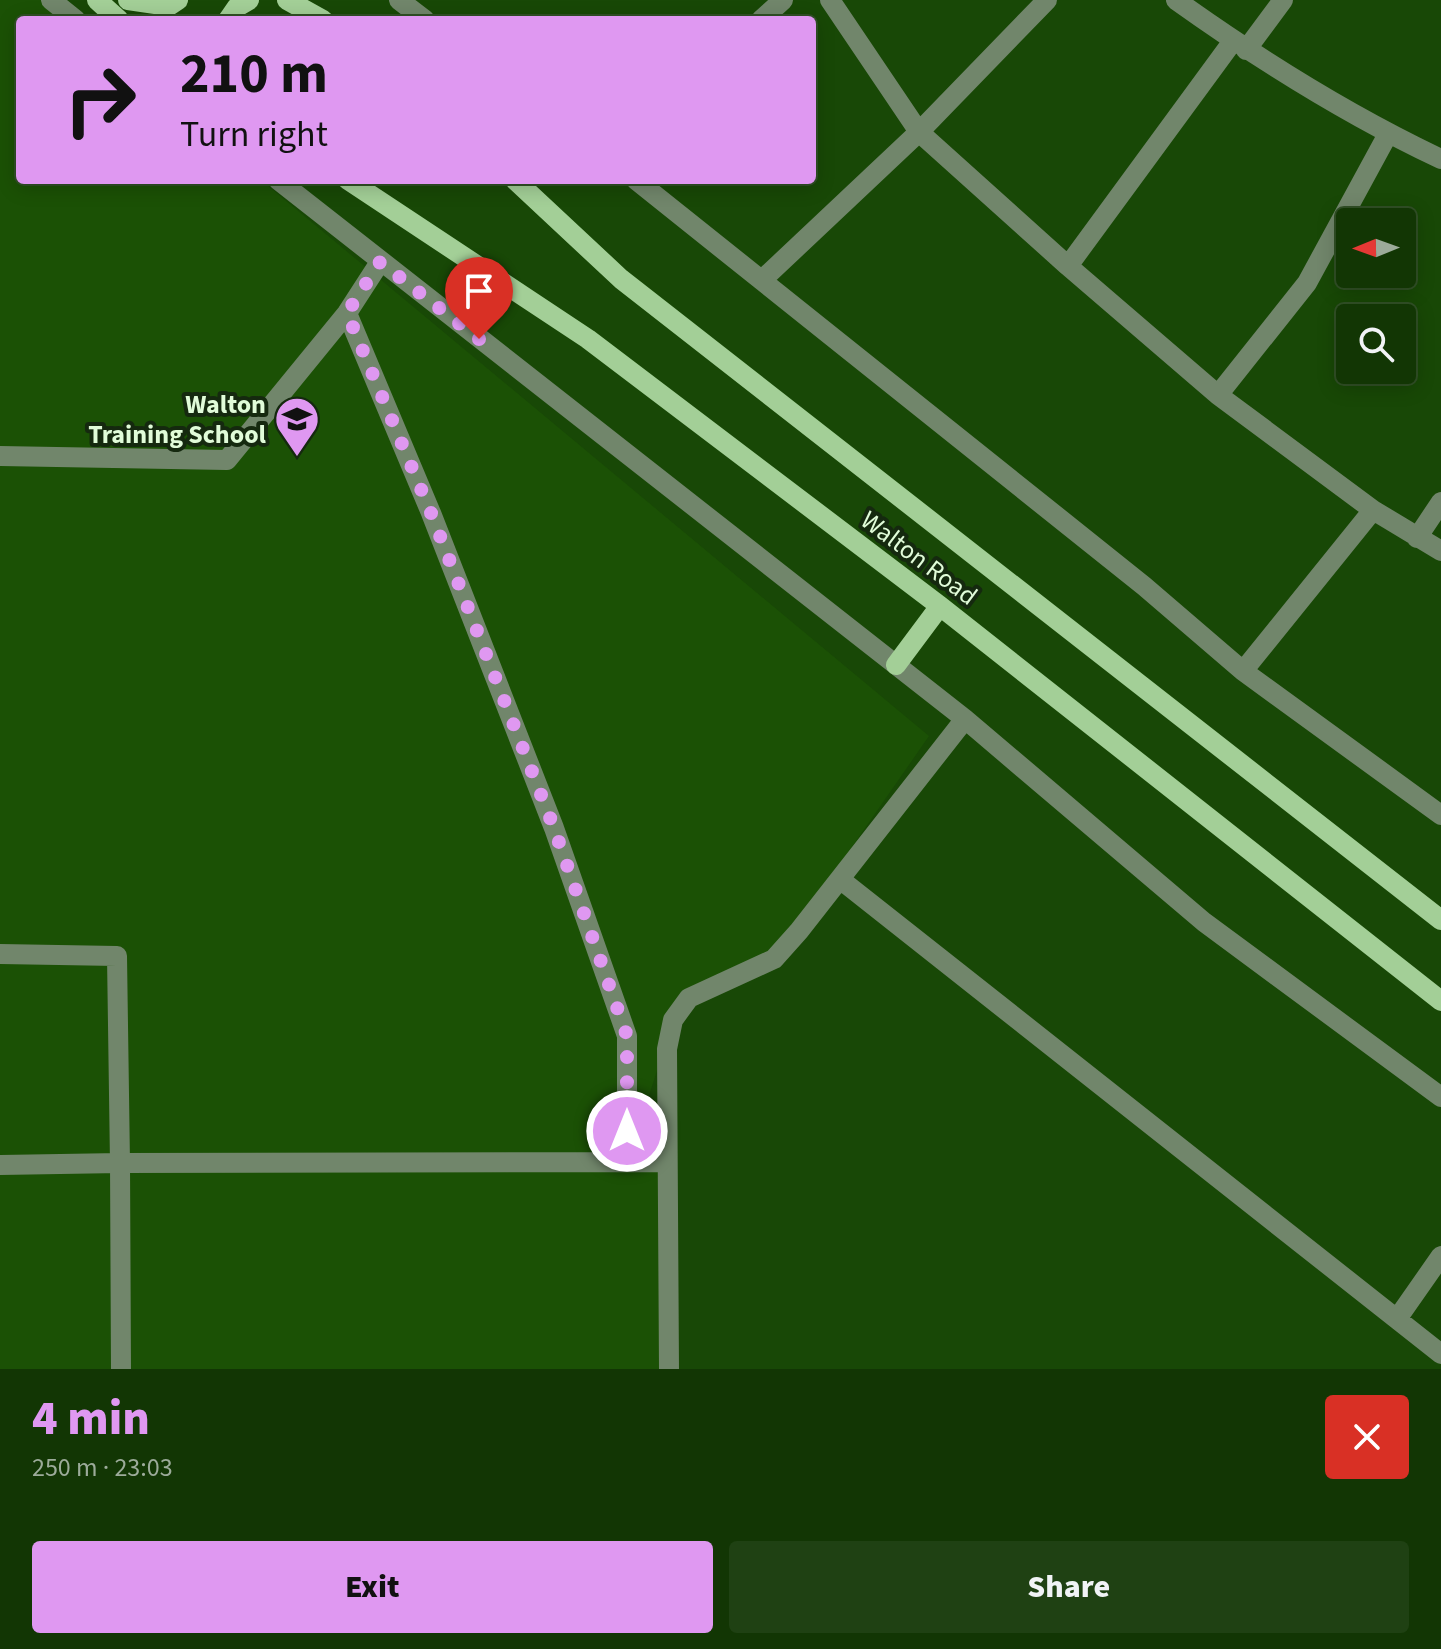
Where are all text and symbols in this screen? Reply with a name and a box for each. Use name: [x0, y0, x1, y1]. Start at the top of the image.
text: 210 m: [180, 35, 328, 114]
icon: right: [48, 48, 152, 152]
text: Turn right: [180, 109, 328, 160]
north arrow: [1336, 208, 1416, 288]
map controls: [1336, 208, 1416, 384]
pin: [445, 257, 513, 339]
icon: arrive: [457, 269, 501, 313]
button: search: [1336, 304, 1416, 384]
place label: Walton Training School: [88, 386, 267, 453]
school or university icon: Walton Training School: [273, 395, 321, 458]
street label: Walton Road: [853, 502, 985, 614]
position arrow: [585, 1089, 669, 1173]
text: 4 min: [32, 1385, 150, 1453]
button: close: [1325, 1395, 1409, 1479]
text: 250 m · 23:03: [32, 1449, 173, 1486]
button: Exit: [32, 1541, 713, 1633]
button: Share: [729, 1541, 1409, 1633]

